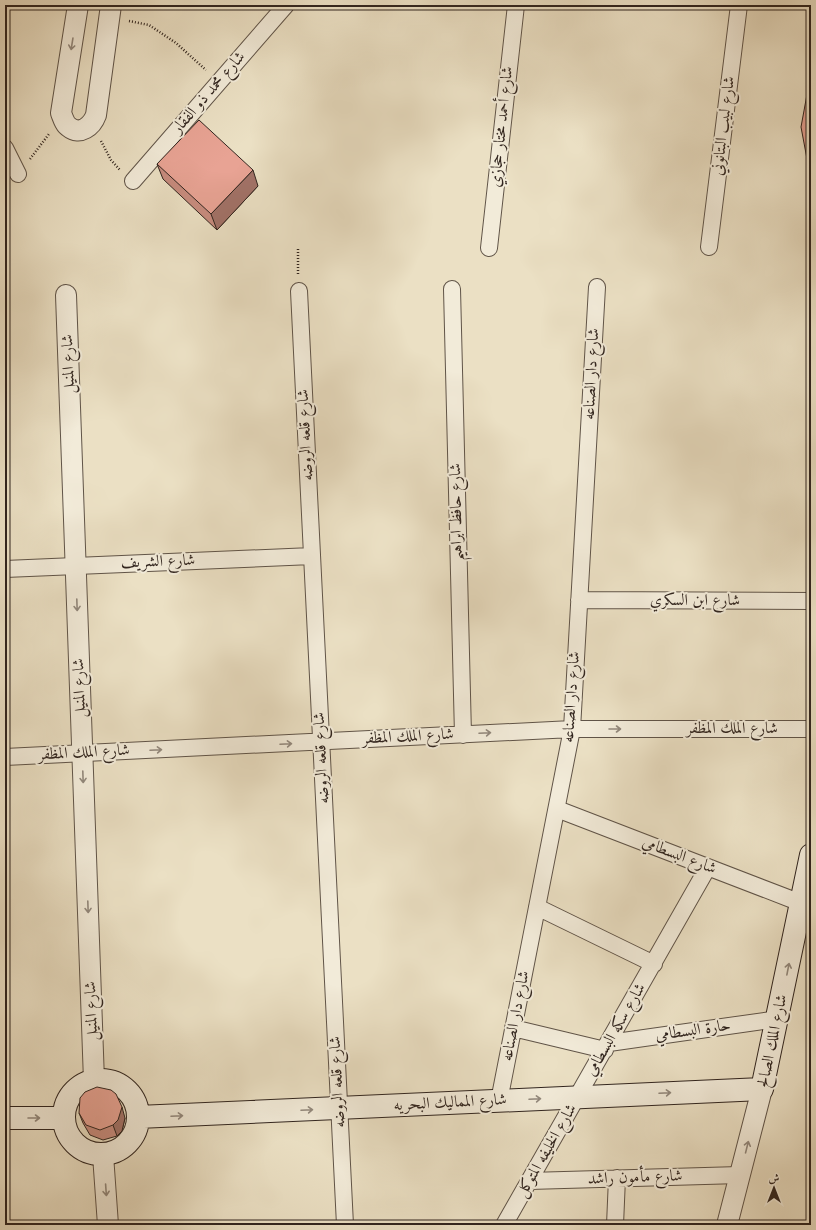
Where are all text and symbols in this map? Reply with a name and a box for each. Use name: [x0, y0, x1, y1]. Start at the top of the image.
one-way arrow: [68, 37, 76, 50]
street label: شارع محمد ذو الفقار: [168, 49, 252, 141]
street label: شارع أحمد مختار حجازي: [483, 65, 520, 189]
street label: شارع لبيب البتانوني: [710, 76, 742, 177]
street label: شارع دار الصناعه: [582, 328, 606, 420]
street label: شارع المنيل: [60, 334, 82, 394]
street label: شارع قلعه الروضه: [295, 389, 320, 481]
street label: شارع حافظ ابراهيم: [447, 463, 473, 561]
street label: شارع الشريف: [120, 553, 196, 575]
street label: شارع ابن السكري: [650, 592, 740, 613]
one-way arrow: [73, 598, 81, 611]
street label: شارع دار الصناعه: [561, 651, 587, 743]
street label: شارع المنيل: [71, 658, 93, 718]
street label: شارع قلعه الروضه: [311, 712, 336, 804]
street label: شارع الملك المظفر: [684, 721, 778, 741]
one-way arrow: [608, 725, 621, 733]
street label: شارع الملك المظفر: [360, 727, 454, 751]
one-way arrow: [478, 730, 491, 737]
one-way arrow: [279, 740, 292, 747]
street label: شارع الملك المظفر: [36, 743, 130, 767]
one-way arrow: [149, 746, 162, 754]
one-way arrow: [80, 770, 87, 783]
street label: شارع البسطامي: [638, 835, 718, 881]
one-way arrow: [84, 900, 92, 913]
one-way arrow: [784, 963, 792, 976]
street label: شارع دار الصناعه: [499, 970, 537, 1063]
street label: شارع سكه البسطامي: [581, 980, 652, 1081]
street label: شارع المنيل: [83, 981, 105, 1041]
street label: شارع الملك الصالح: [755, 993, 795, 1090]
street label: حارة البسطامي: [654, 1018, 732, 1047]
street label: شارع قلعه الروضه: [327, 1036, 352, 1128]
one-way arrow: [658, 1090, 671, 1097]
street label: شارع المماليك البحريه: [393, 1091, 507, 1118]
one-way arrow: [528, 1096, 541, 1103]
street label: شارع الخليفه المتوكل: [513, 1101, 584, 1202]
one-way arrow: [300, 1106, 313, 1113]
one-way arrow: [170, 1112, 183, 1119]
one-way arrow: [27, 1114, 40, 1122]
one-way arrow: [744, 1140, 752, 1153]
street label: شارع مأمون راشد: [587, 1163, 683, 1192]
north arrow: [754, 1168, 794, 1208]
text: ش: [769, 1174, 780, 1185]
one-way arrow: [102, 1183, 109, 1196]

